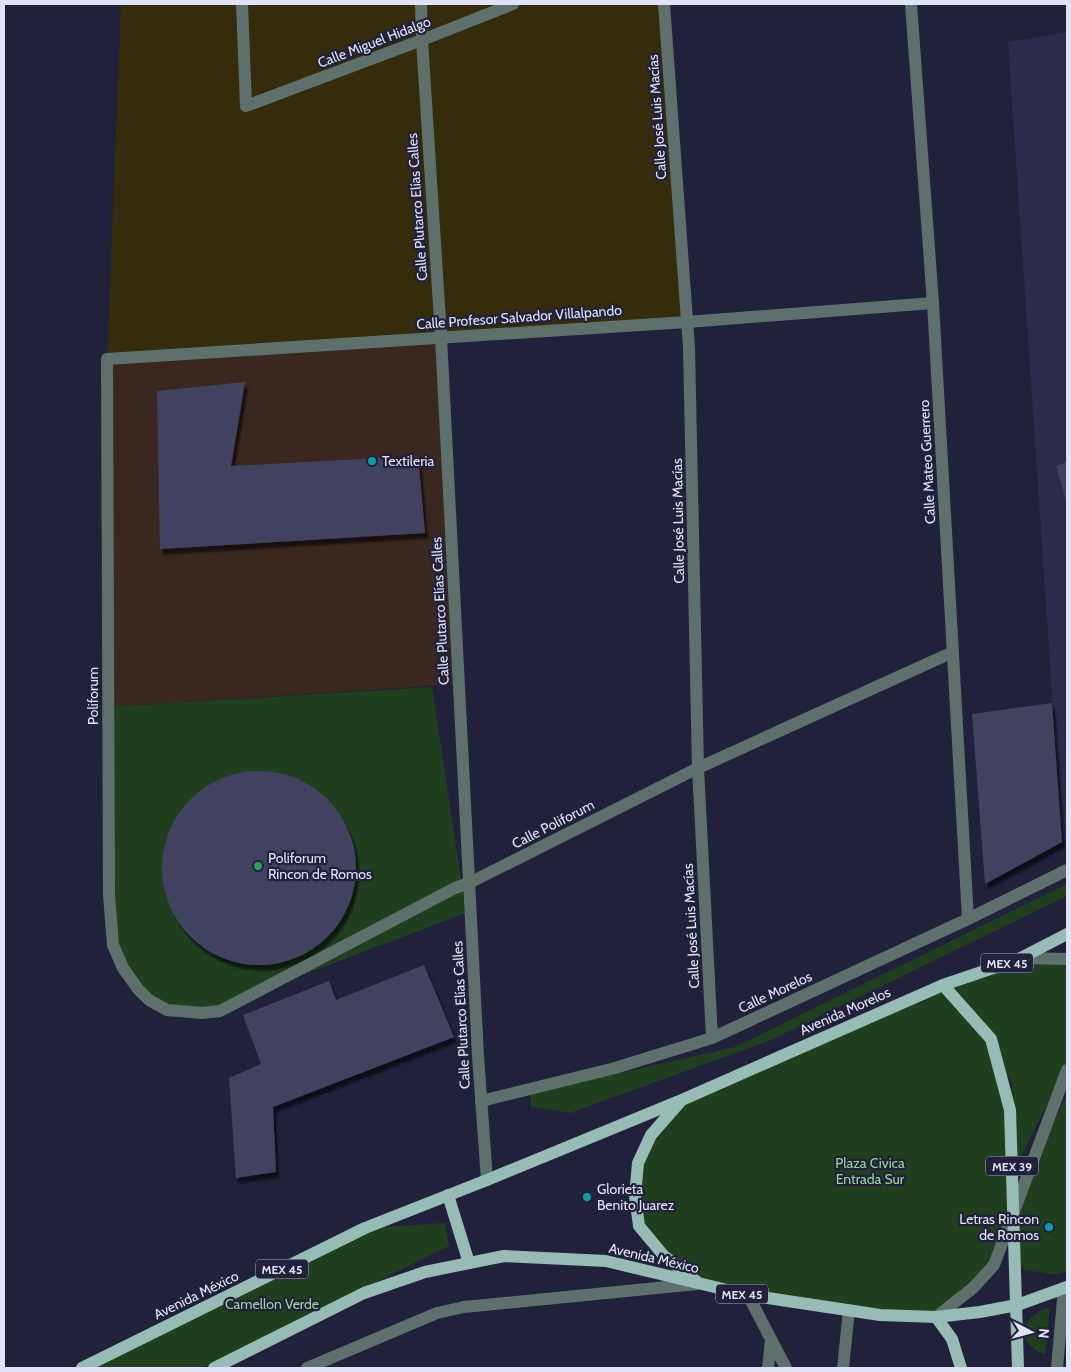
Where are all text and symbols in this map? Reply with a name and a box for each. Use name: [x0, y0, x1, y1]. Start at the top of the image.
street label: Calle Miguel Hidalgo: [315, 12, 433, 72]
street label: Calle José Luis Macías: [644, 54, 670, 180]
street label: Calle Plutarco Elías Calles: [403, 132, 431, 282]
street label: Calle Profesor Salvador Villalpando: [416, 301, 623, 333]
street label: Calle Mateo Guerrero: [915, 399, 939, 525]
place label: Textileria: [382, 452, 435, 470]
marker: Textileria: [366, 455, 378, 467]
street label: Calle José Luis Macías: [668, 458, 688, 584]
street label: Calle Plutarco Elías Calles: [427, 536, 453, 685]
street label: Poliforum: [84, 667, 102, 725]
street label: Calle Poliforum: [509, 795, 597, 853]
place label: Poliforum Rincon de Romos: [268, 849, 372, 883]
marker: Poliforum Rincon de Romos: [252, 860, 264, 872]
street label: Calle José Luis Macías: [679, 863, 703, 989]
street label: Calle Plutarco Elías Calles: [448, 940, 474, 1089]
road number: MEX 45: [981, 954, 1033, 972]
street label: Calle Morelos: [735, 967, 815, 1017]
street label: Avenida Morelos: [797, 983, 893, 1039]
park label: Plaza Civica Entrada Sur: [835, 1154, 905, 1188]
road number: MEX 39: [986, 1156, 1038, 1176]
place label: Glorieta Benito Juarez: [597, 1180, 675, 1214]
marker: Glorieta Benito Juarez: [581, 1191, 593, 1203]
place label: Letras Rincon de Romos: [959, 1210, 1039, 1244]
marker: Letras Rincon de Romos: [1043, 1221, 1055, 1233]
street label: Avenida México: [607, 1239, 701, 1277]
road number: MEX 45: [256, 1260, 308, 1278]
street label: Avenida México: [151, 1267, 242, 1323]
road number: MEX 45: [716, 1285, 768, 1304]
park label: Camellon Verde: [225, 1295, 319, 1313]
north arrow: [1006, 1307, 1056, 1357]
text: N: [1034, 1327, 1053, 1339]

